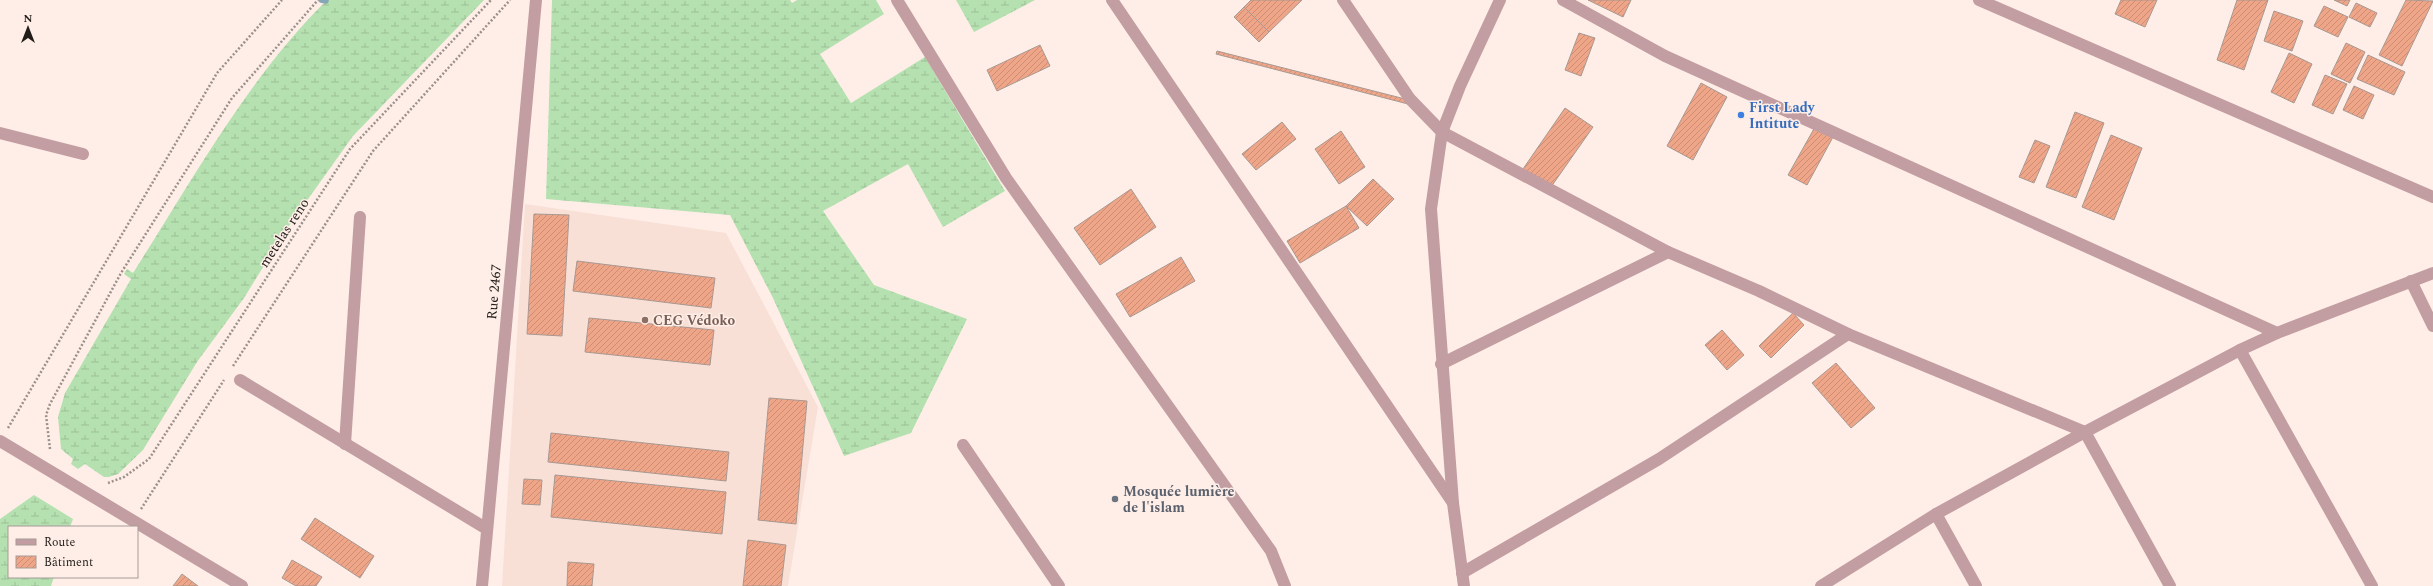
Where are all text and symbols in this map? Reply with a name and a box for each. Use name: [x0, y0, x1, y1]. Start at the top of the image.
north arrow: [8, 8, 48, 48]
text: N: [24, 10, 33, 27]
place label: First Lady Intitute: [1749, 97, 1816, 134]
marker: First Lady Intitute: [1736, 110, 1746, 120]
street label: metelas reno: [254, 194, 314, 272]
street label: Rue 2467: [481, 263, 507, 321]
place label: CEG Védoko: [653, 310, 735, 331]
marker: CEG Védoko: [640, 315, 650, 325]
place label: Mosquée lumière de l'islam: [1123, 481, 1235, 518]
marker: Mosquée lumière de l'islam: [1110, 494, 1120, 504]
legend: [8, 526, 138, 578]
text: Route: [44, 533, 75, 552]
text: Bâtiment: [44, 553, 93, 572]

